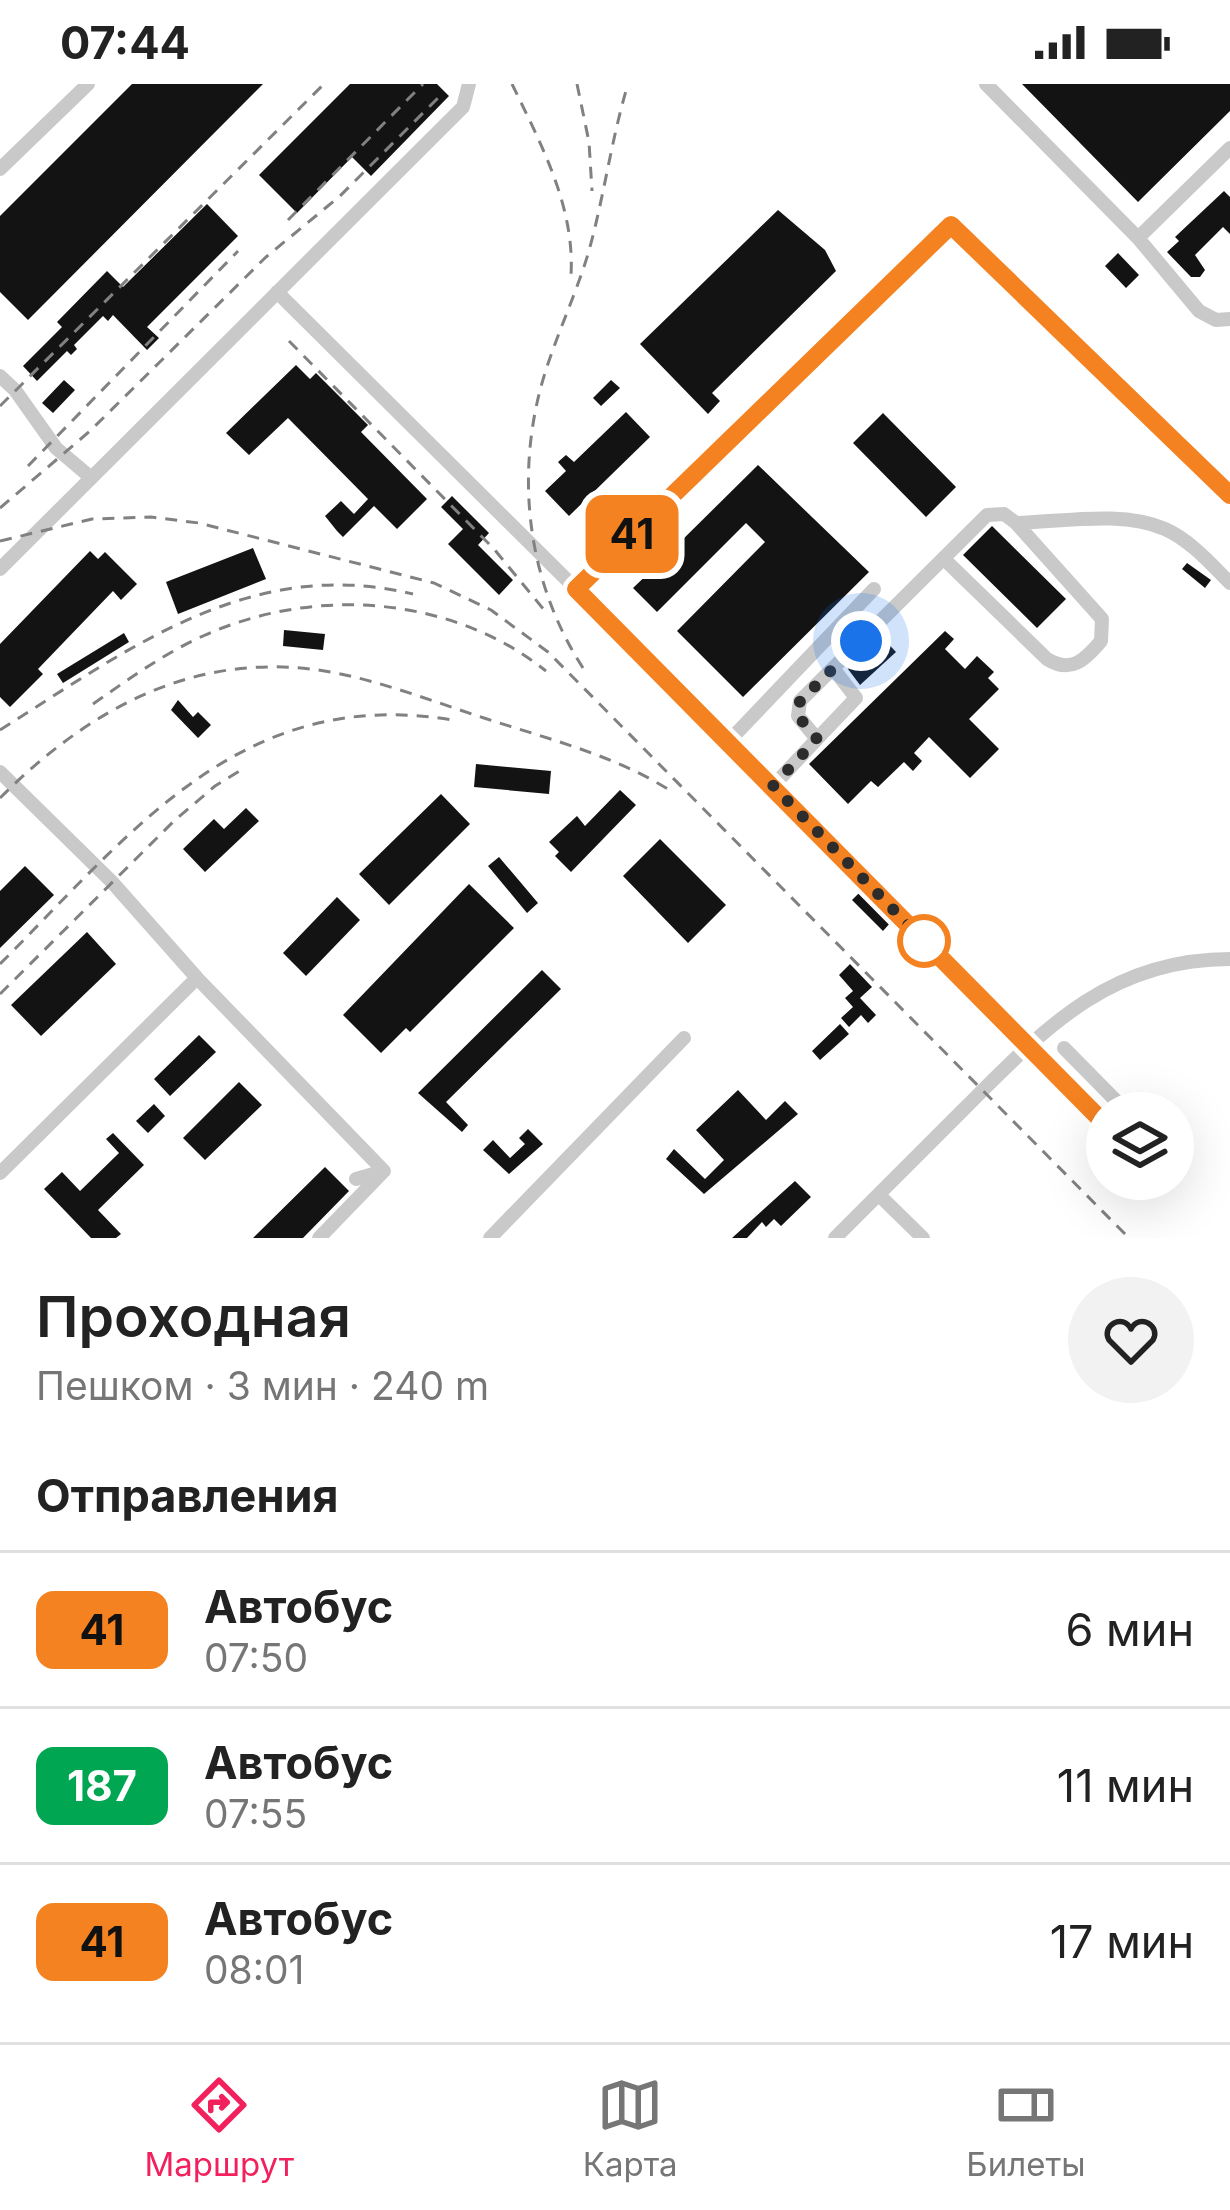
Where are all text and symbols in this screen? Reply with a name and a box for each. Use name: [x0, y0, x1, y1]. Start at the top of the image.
text: 07:44: [60, 15, 190, 70]
line badge: 41: [578, 495, 686, 573]
text: 41: [610, 508, 654, 559]
your location: [831, 611, 891, 671]
unlabelled marker: [899, 916, 949, 966]
map controls: [1086, 1092, 1194, 1200]
button: layers: [1086, 1092, 1194, 1200]
button: heart: [1068, 1277, 1194, 1403]
text: Проходная: [36, 1282, 351, 1351]
text: Пешком · 3 мин · 240 m: [36, 1362, 489, 1409]
text: Отправления: [36, 1468, 338, 1523]
text: Автобус: [204, 1579, 393, 1634]
text: 6 мин: [1066, 1602, 1194, 1657]
text: 41: [80, 1604, 124, 1655]
text: 07:50: [204, 1634, 308, 1681]
text: Автобус: [204, 1735, 393, 1790]
text: 11 мин: [1057, 1758, 1194, 1813]
text: 187: [67, 1760, 137, 1811]
text: 07:55: [204, 1790, 307, 1837]
text: Автобус: [204, 1891, 393, 1946]
text: 17 мин: [1050, 1914, 1194, 1969]
text: 41: [80, 1916, 124, 1967]
text: 08:01: [204, 1946, 304, 1993]
tab: Маршрут: [144, 2072, 294, 2184]
tab: Карта: [583, 2072, 678, 2184]
tab: Билеты: [966, 2072, 1086, 2184]

